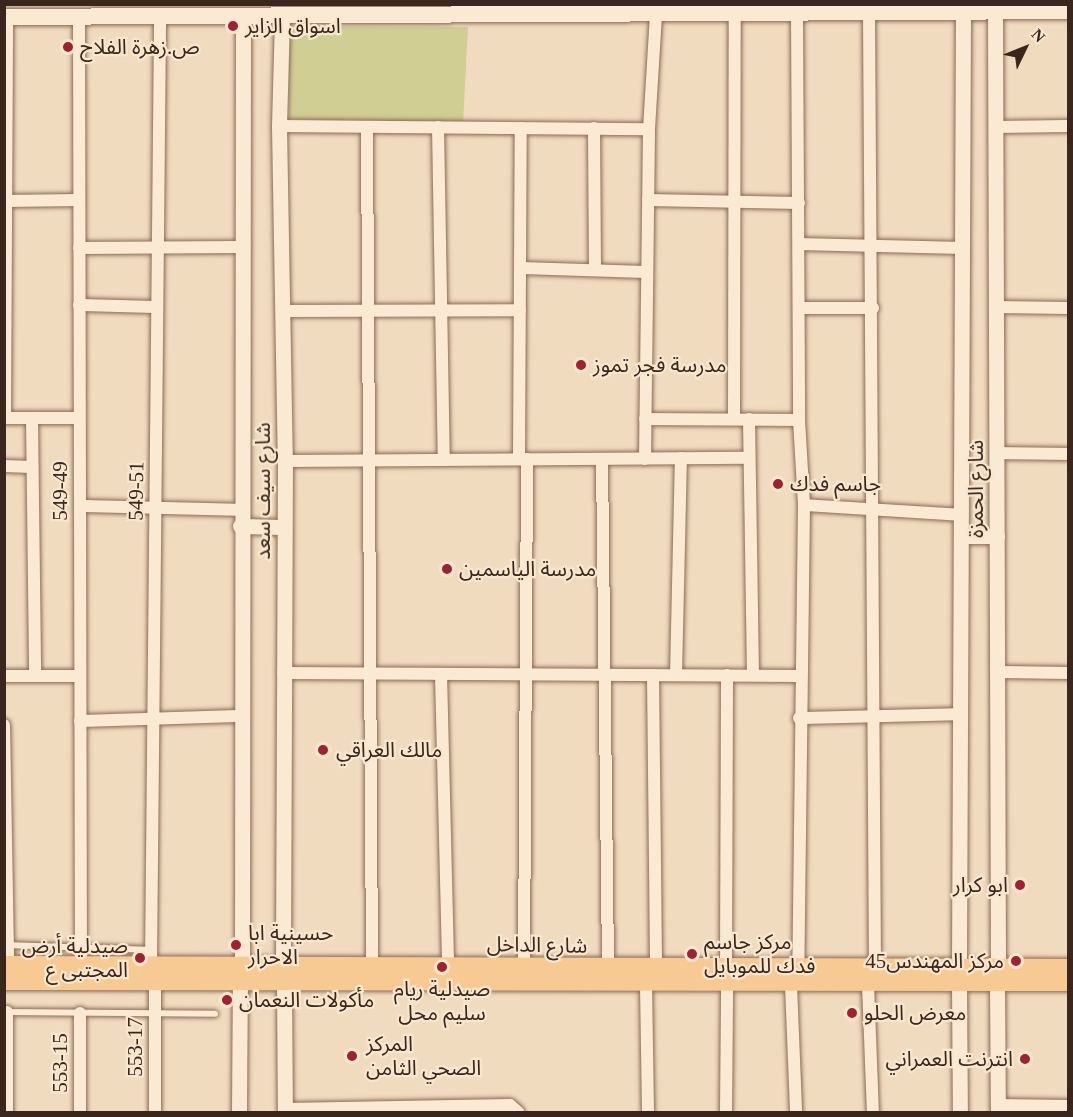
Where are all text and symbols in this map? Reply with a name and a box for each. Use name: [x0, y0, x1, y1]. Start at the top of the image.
place label: اسواق الزاير: [245, 13, 341, 39]
north arrow: [995, 18, 1055, 78]
marker: اسواق الزاير: [226, 19, 240, 33]
text: N: [1028, 25, 1049, 45]
place label: ص.زهرة الفلاح: [80, 34, 200, 60]
marker: ص.زهرة الفلاح: [61, 40, 75, 54]
place label: مدرسة فجر تموز: [593, 352, 727, 378]
marker: مدرسة فجر تموز: [574, 358, 588, 372]
street label: شارع سيف سعد: [250, 422, 276, 560]
street label: شارع الحمزة: [963, 440, 989, 538]
street label: 549-49: [47, 461, 73, 521]
street label: 549-51: [123, 461, 149, 521]
place label: جاسم فدك: [790, 471, 881, 497]
marker: جاسم فدك: [771, 477, 785, 491]
place label: مدرسة الياسمين: [459, 556, 596, 582]
marker: مدرسة الياسمين: [440, 562, 454, 576]
place label: مالك العراقي: [336, 737, 442, 763]
marker: مالك العراقي: [314, 741, 332, 759]
place label: ابو كرار: [953, 872, 1008, 898]
marker: ابو كرار: [1013, 878, 1027, 892]
place label: حسينية ابا الاحرار: [248, 920, 333, 970]
place label: مركز جاسم فدك للموبايل: [704, 929, 816, 979]
street label: شارع الداخل: [487, 932, 587, 958]
place label: صيدلية أرض المجتبى ع: [22, 933, 128, 983]
marker: حسينية ابا الاحرار: [229, 938, 243, 952]
marker: مركز جاسم فدك للموبايل: [685, 947, 699, 961]
place label: مركز المهندس45: [865, 948, 1004, 974]
marker: صيدلية أرض المجتبى ع: [133, 951, 147, 965]
marker: مركز المهندس45: [1009, 954, 1023, 968]
marker: صيدلية ريام سليم محل: [435, 960, 449, 974]
place label: صيدلية ريام سليم محل: [394, 976, 490, 1026]
place label: مأكولات النعمان: [239, 987, 374, 1013]
marker: مأكولات النعمان: [220, 993, 234, 1007]
place label: معرض الحلو: [864, 1000, 966, 1026]
marker: معرض الحلو: [845, 1006, 859, 1020]
street label: 553-17: [122, 1017, 148, 1077]
place label: المركز الصحي الثامن: [366, 1031, 481, 1081]
street label: 553-15: [47, 1033, 73, 1093]
place label: انترنت العمراني: [886, 1046, 1013, 1072]
marker: المركز الصحي الثامن: [343, 1047, 361, 1065]
marker: انترنت العمراني: [1018, 1052, 1032, 1066]

